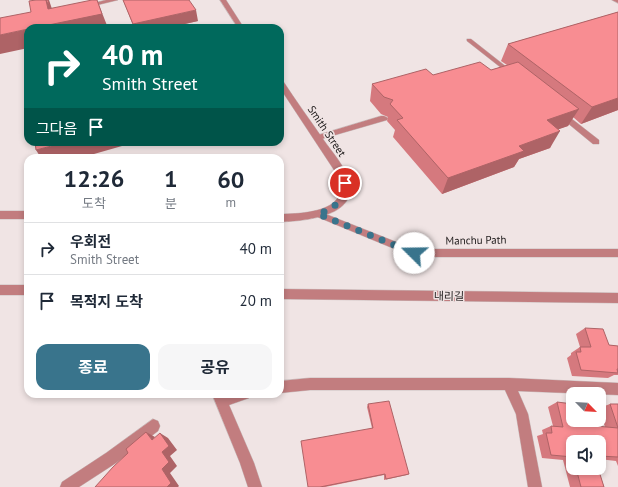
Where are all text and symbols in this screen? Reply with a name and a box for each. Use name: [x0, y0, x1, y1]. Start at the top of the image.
text: 40 m: [102, 36, 163, 73]
icon: right: [36, 40, 88, 92]
text: Smith Street: [102, 72, 198, 95]
street label: Smith Street: [305, 103, 349, 159]
icon: arrive: [85, 116, 107, 138]
text: 그다음: [36, 119, 77, 138]
text: 12:26: [64, 163, 124, 194]
text: 1: [164, 163, 178, 194]
text: 60: [217, 164, 244, 195]
pin: [328, 166, 362, 200]
icon: arrive: [334, 172, 356, 194]
text: m: [226, 194, 236, 211]
text: 도착: [82, 195, 106, 212]
text: 분: [165, 195, 177, 212]
text: 우회전: [70, 232, 111, 251]
position arrow: [393, 232, 435, 274]
street label: Manchu Path: [445, 232, 507, 248]
icon: right: [36, 238, 58, 260]
text: 40 m: [239, 239, 272, 258]
text: Smith Street: [70, 251, 139, 268]
street label: 내리길: [434, 289, 464, 303]
icon: arrive: [36, 290, 58, 312]
text: 20 m: [239, 291, 272, 310]
text: 목적지 도착: [70, 292, 143, 311]
button: 종료: [36, 344, 150, 390]
button: 공유: [158, 344, 272, 390]
north arrow: [566, 387, 606, 427]
map controls: [566, 387, 606, 475]
button: sound: [566, 435, 606, 475]

